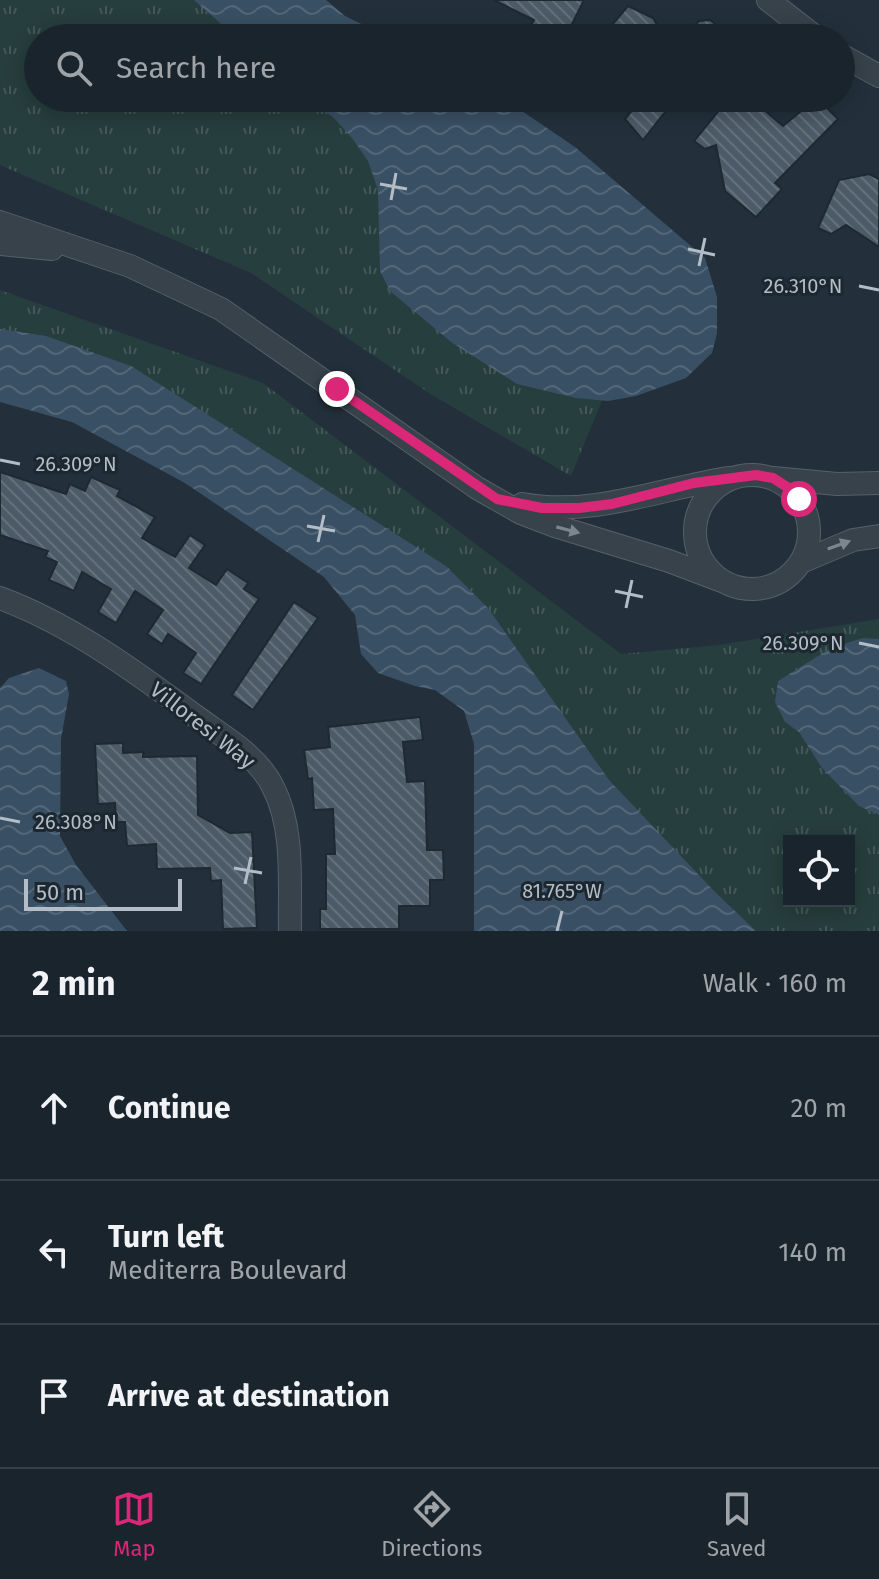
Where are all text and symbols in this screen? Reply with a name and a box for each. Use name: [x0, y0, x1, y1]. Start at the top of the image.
search box: [24, 24, 855, 112]
icon: search: [52, 46, 96, 90]
text: Search here: [116, 50, 276, 86]
text: 26.310°N: [764, 274, 842, 298]
route end: [319, 371, 355, 407]
text: 26.309°N: [35, 452, 117, 476]
route start: [781, 481, 817, 517]
one-way arrow: [556, 524, 581, 536]
one-way arrow: [827, 538, 851, 551]
text: 26.309°N: [762, 631, 844, 655]
street label: Villoresi Way: [145, 676, 261, 775]
text: 26.308°N: [35, 810, 117, 834]
map controls: [783, 835, 855, 907]
button: locate: [783, 835, 855, 907]
scale bar: [24, 875, 182, 911]
text: 50 m: [36, 879, 84, 906]
text: 81.765°W: [522, 879, 602, 903]
text: 2 min: [32, 963, 116, 1004]
text: Walk · 160 m: [703, 968, 847, 999]
icon: ahead: [32, 1086, 76, 1130]
text: Continue: [108, 1090, 231, 1126]
text: 20 m: [790, 1093, 847, 1124]
text: Turn left: [108, 1219, 224, 1255]
icon: left: [32, 1230, 76, 1274]
text: 140 m: [778, 1237, 847, 1268]
text: Mediterra Boulevard: [108, 1255, 348, 1286]
icon: arrive: [32, 1374, 76, 1418]
text: Arrive at destination: [108, 1378, 390, 1414]
tab: Map: [112, 1487, 156, 1562]
tab: Directions: [381, 1487, 482, 1562]
tab: Saved: [707, 1487, 767, 1562]

